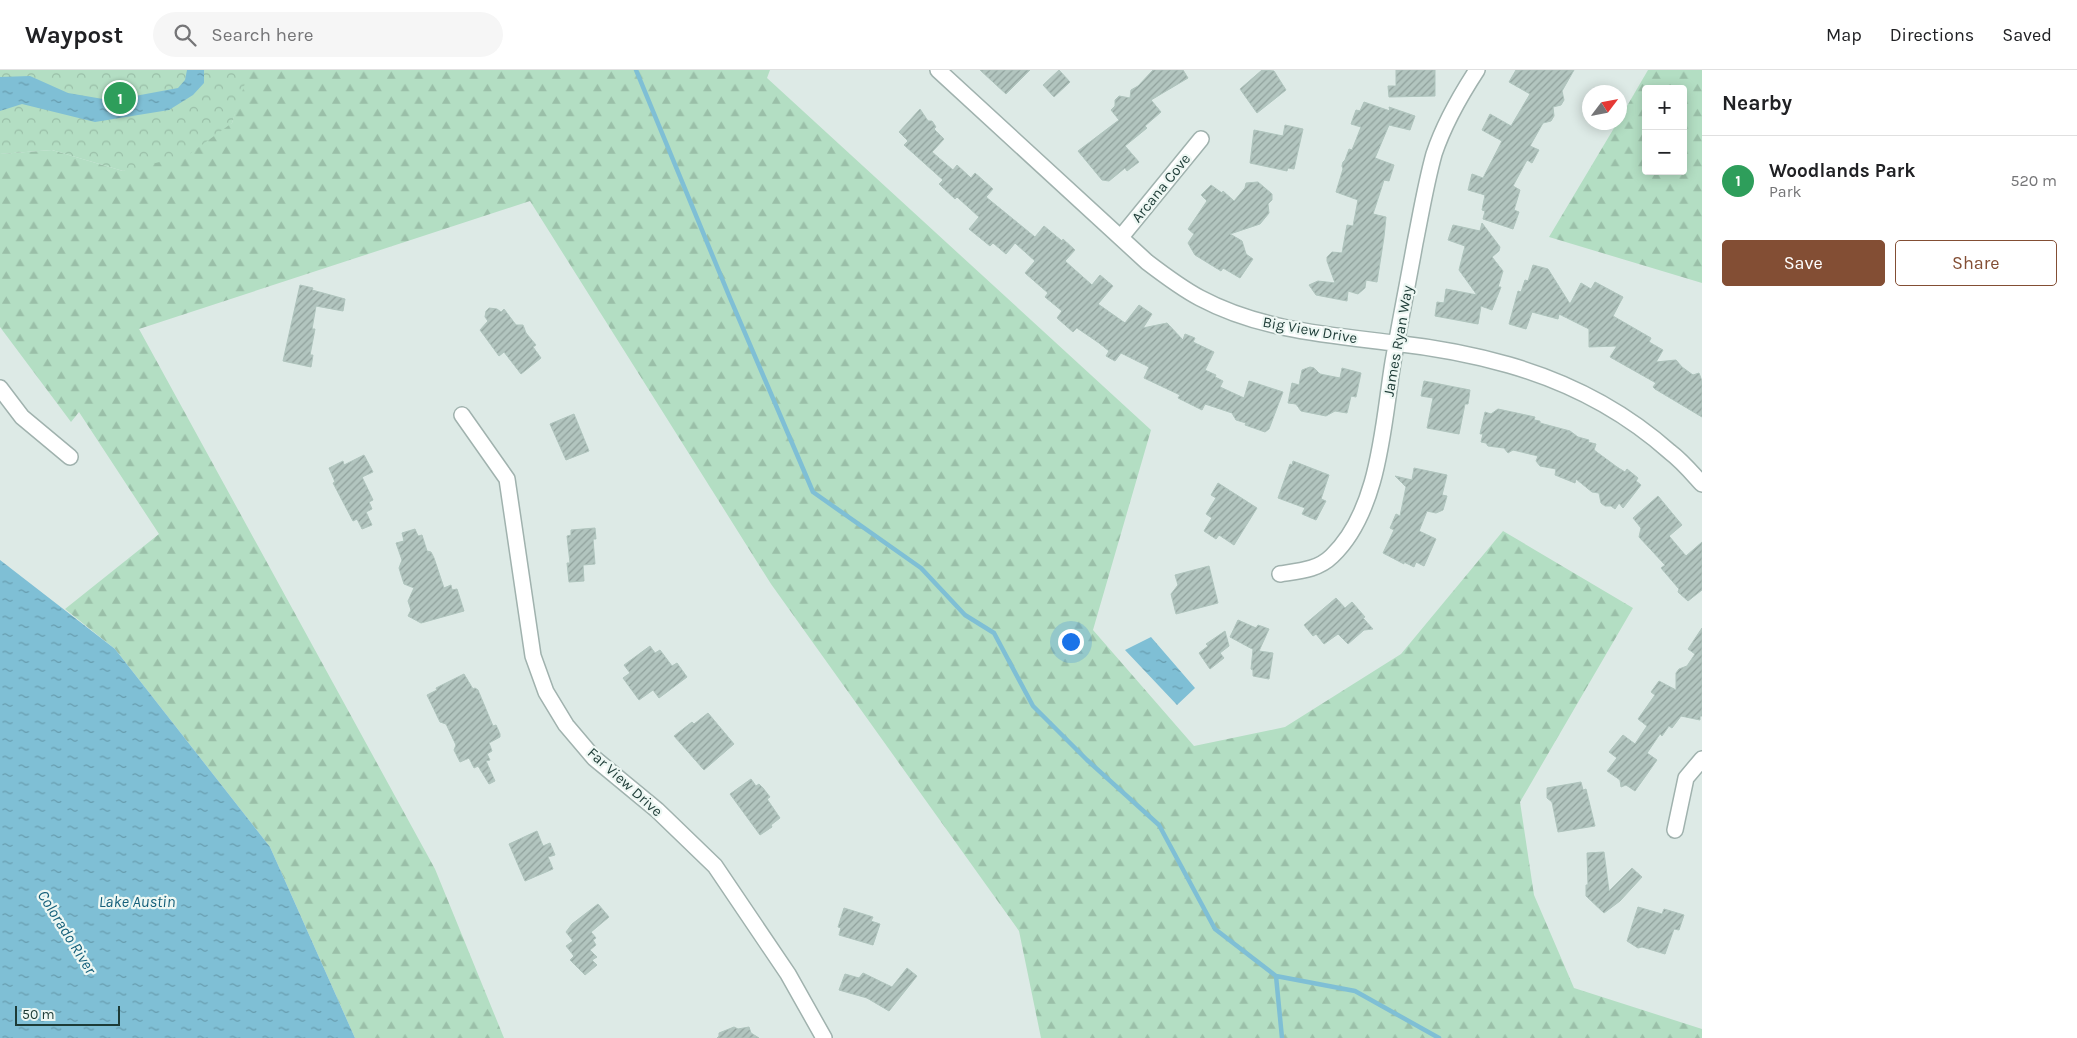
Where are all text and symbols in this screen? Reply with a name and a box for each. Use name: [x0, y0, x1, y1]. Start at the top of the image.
search box: [153, 12, 503, 57]
text: Waypost: [25, 21, 123, 49]
icon: search: [171, 21, 199, 49]
text: Search here: [211, 24, 313, 46]
text: Map: [1826, 24, 1862, 46]
text: Directions: [1890, 24, 1974, 46]
text: Saved: [2002, 24, 2052, 46]
pin: 1: [104, 79, 136, 117]
north arrow: [1582, 85, 1627, 130]
map controls: [1642, 85, 1687, 175]
button: +: [1642, 85, 1687, 130]
text: Nearby: [1722, 91, 1792, 115]
button: −: [1642, 130, 1687, 175]
street label: Arcana Cove: [1128, 150, 1194, 226]
text: Woodlands Park: [1769, 160, 1915, 182]
text: 1: [1735, 171, 1741, 190]
text: 520 m: [2010, 171, 2057, 190]
text: Park: [1769, 182, 1801, 201]
button: Save: [1722, 240, 1885, 286]
button: Share: [1895, 240, 2057, 286]
street label: James Ryan Way: [1379, 284, 1417, 398]
street label: Big View Drive: [1261, 313, 1359, 347]
your location: [1058, 629, 1084, 655]
street label: Far View Drive: [584, 744, 666, 820]
water label: Colorado River: [34, 887, 101, 978]
water label: Lake Austin: [99, 892, 175, 911]
scale bar: [15, 1003, 120, 1026]
text: 50 m: [22, 1006, 55, 1023]

